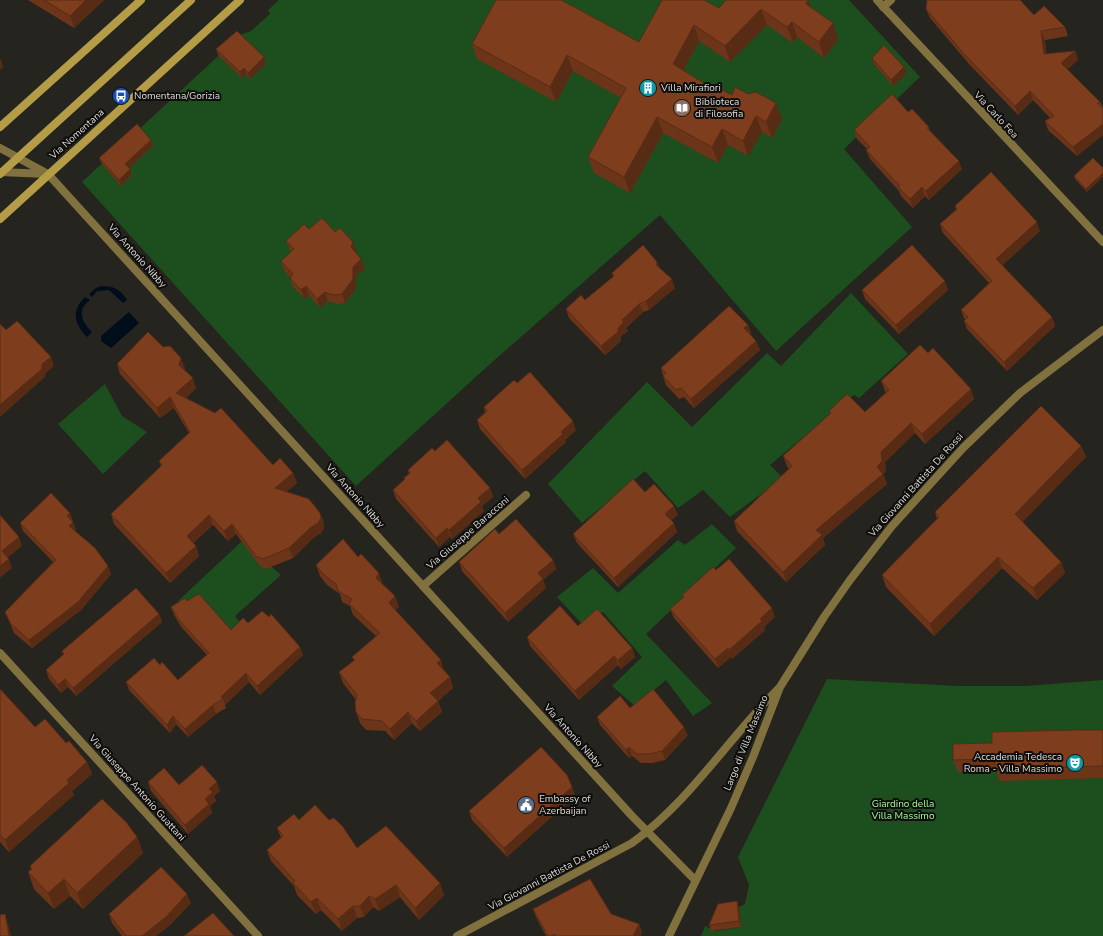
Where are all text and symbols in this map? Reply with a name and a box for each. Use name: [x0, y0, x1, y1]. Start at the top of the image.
building icon: Villa Mirafiori: [638, 78, 658, 98]
place label: Villa Mirafiori: [660, 81, 721, 95]
bus stop icon: Nomentana/Gorizia: [111, 86, 131, 106]
street label: Via Carlo Fea: [970, 88, 1021, 142]
place label: Nomentana/Gorizia: [134, 89, 220, 103]
place label: Biblioteca di Filosofia: [695, 95, 743, 121]
library icon: Biblioteca di Filosofia: [672, 98, 692, 118]
street label: Via Nomentana: [46, 106, 107, 163]
street label: Via Antonio Nibby: [104, 220, 170, 292]
street label: Via Giovanni Battista De Rossi: [865, 430, 967, 541]
street label: Via Antonio Nibby: [322, 460, 388, 532]
street label: Via Giuseppe Baracconi: [423, 493, 512, 574]
street label: Largo di Villa Massimo: [720, 693, 772, 793]
street label: Via Antonio Nibby: [540, 700, 606, 772]
street label: Via Giuseppe Antonio Guattani: [85, 731, 189, 844]
place label: Accademia Tedesca Roma - Villa Massimo: [964, 750, 1062, 776]
theatre icon: Accademia Tedesca Roma - Villa Massimo: [1065, 753, 1085, 773]
place label: Embassy of Azerbaijan: [539, 792, 591, 818]
public building icon: Embassy of Azerbaijan: [516, 795, 536, 815]
park label: Giardino della Villa Massimo: [871, 797, 935, 823]
street label: Via Giovanni Battista De Rossi: [485, 838, 612, 914]

